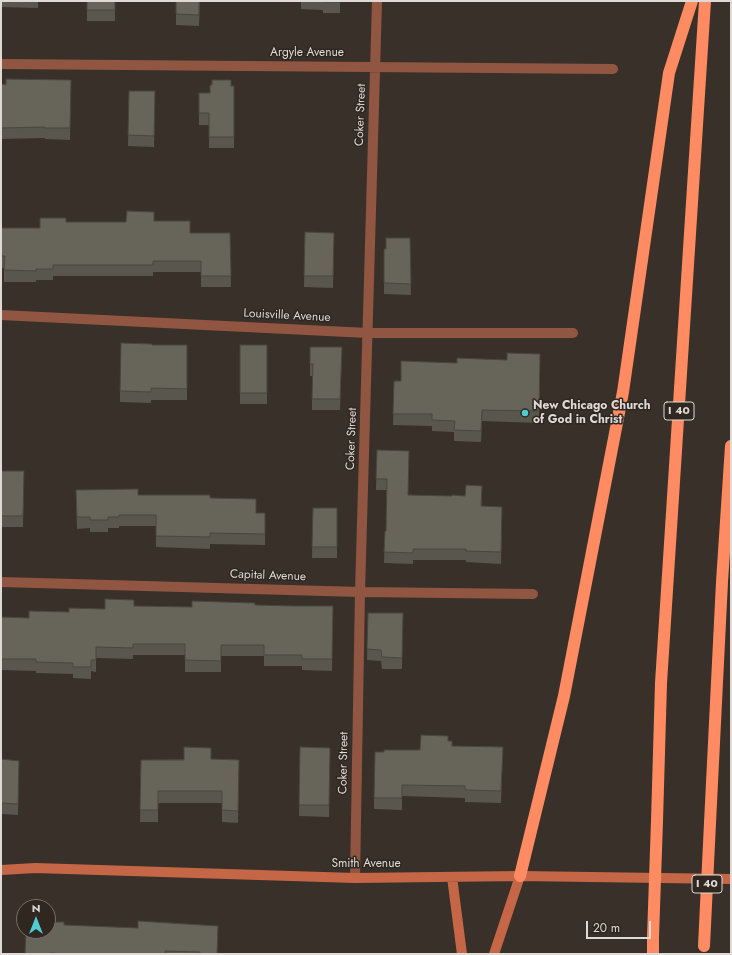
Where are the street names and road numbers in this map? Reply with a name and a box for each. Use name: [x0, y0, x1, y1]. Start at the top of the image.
street label: Argyle Avenue: [270, 46, 344, 60]
street label: Coker Street: [353, 84, 369, 146]
street label: Louisville Avenue: [243, 307, 331, 325]
road number: I 40: [664, 402, 694, 420]
street label: Coker Street: [344, 408, 360, 470]
street label: Capital Avenue: [230, 567, 306, 585]
street label: Coker Street: [336, 732, 352, 794]
street label: Smith Avenue: [331, 857, 401, 871]
road number: I 40: [692, 875, 722, 893]

